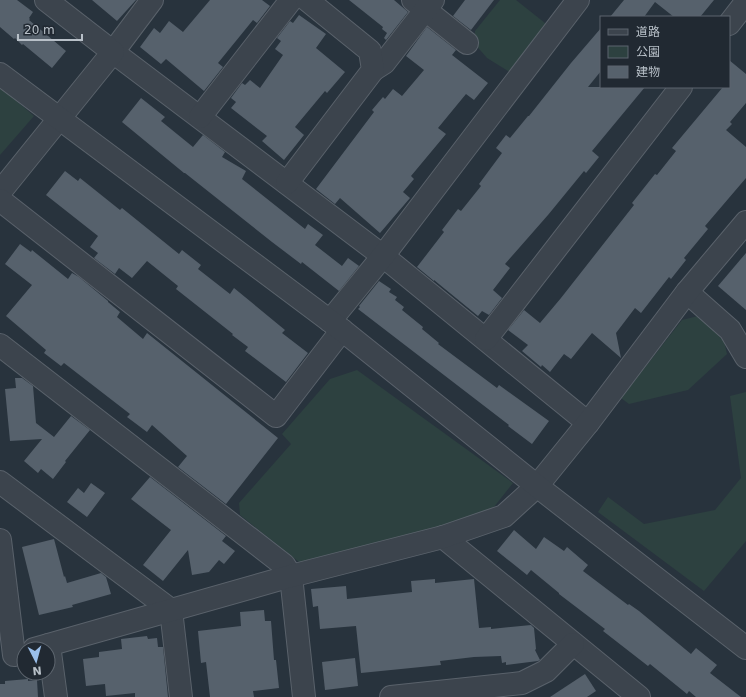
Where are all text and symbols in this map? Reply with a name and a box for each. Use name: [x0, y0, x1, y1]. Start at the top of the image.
scale bar: [18, 16, 82, 42]
legend: [600, 16, 730, 88]
text: 20 m: [24, 23, 55, 37]
text: 道路: [636, 25, 660, 39]
text: 公園: [636, 45, 660, 59]
text: 建物: [636, 65, 660, 79]
north arrow: [16, 641, 56, 681]
text: N: [32, 664, 42, 677]

